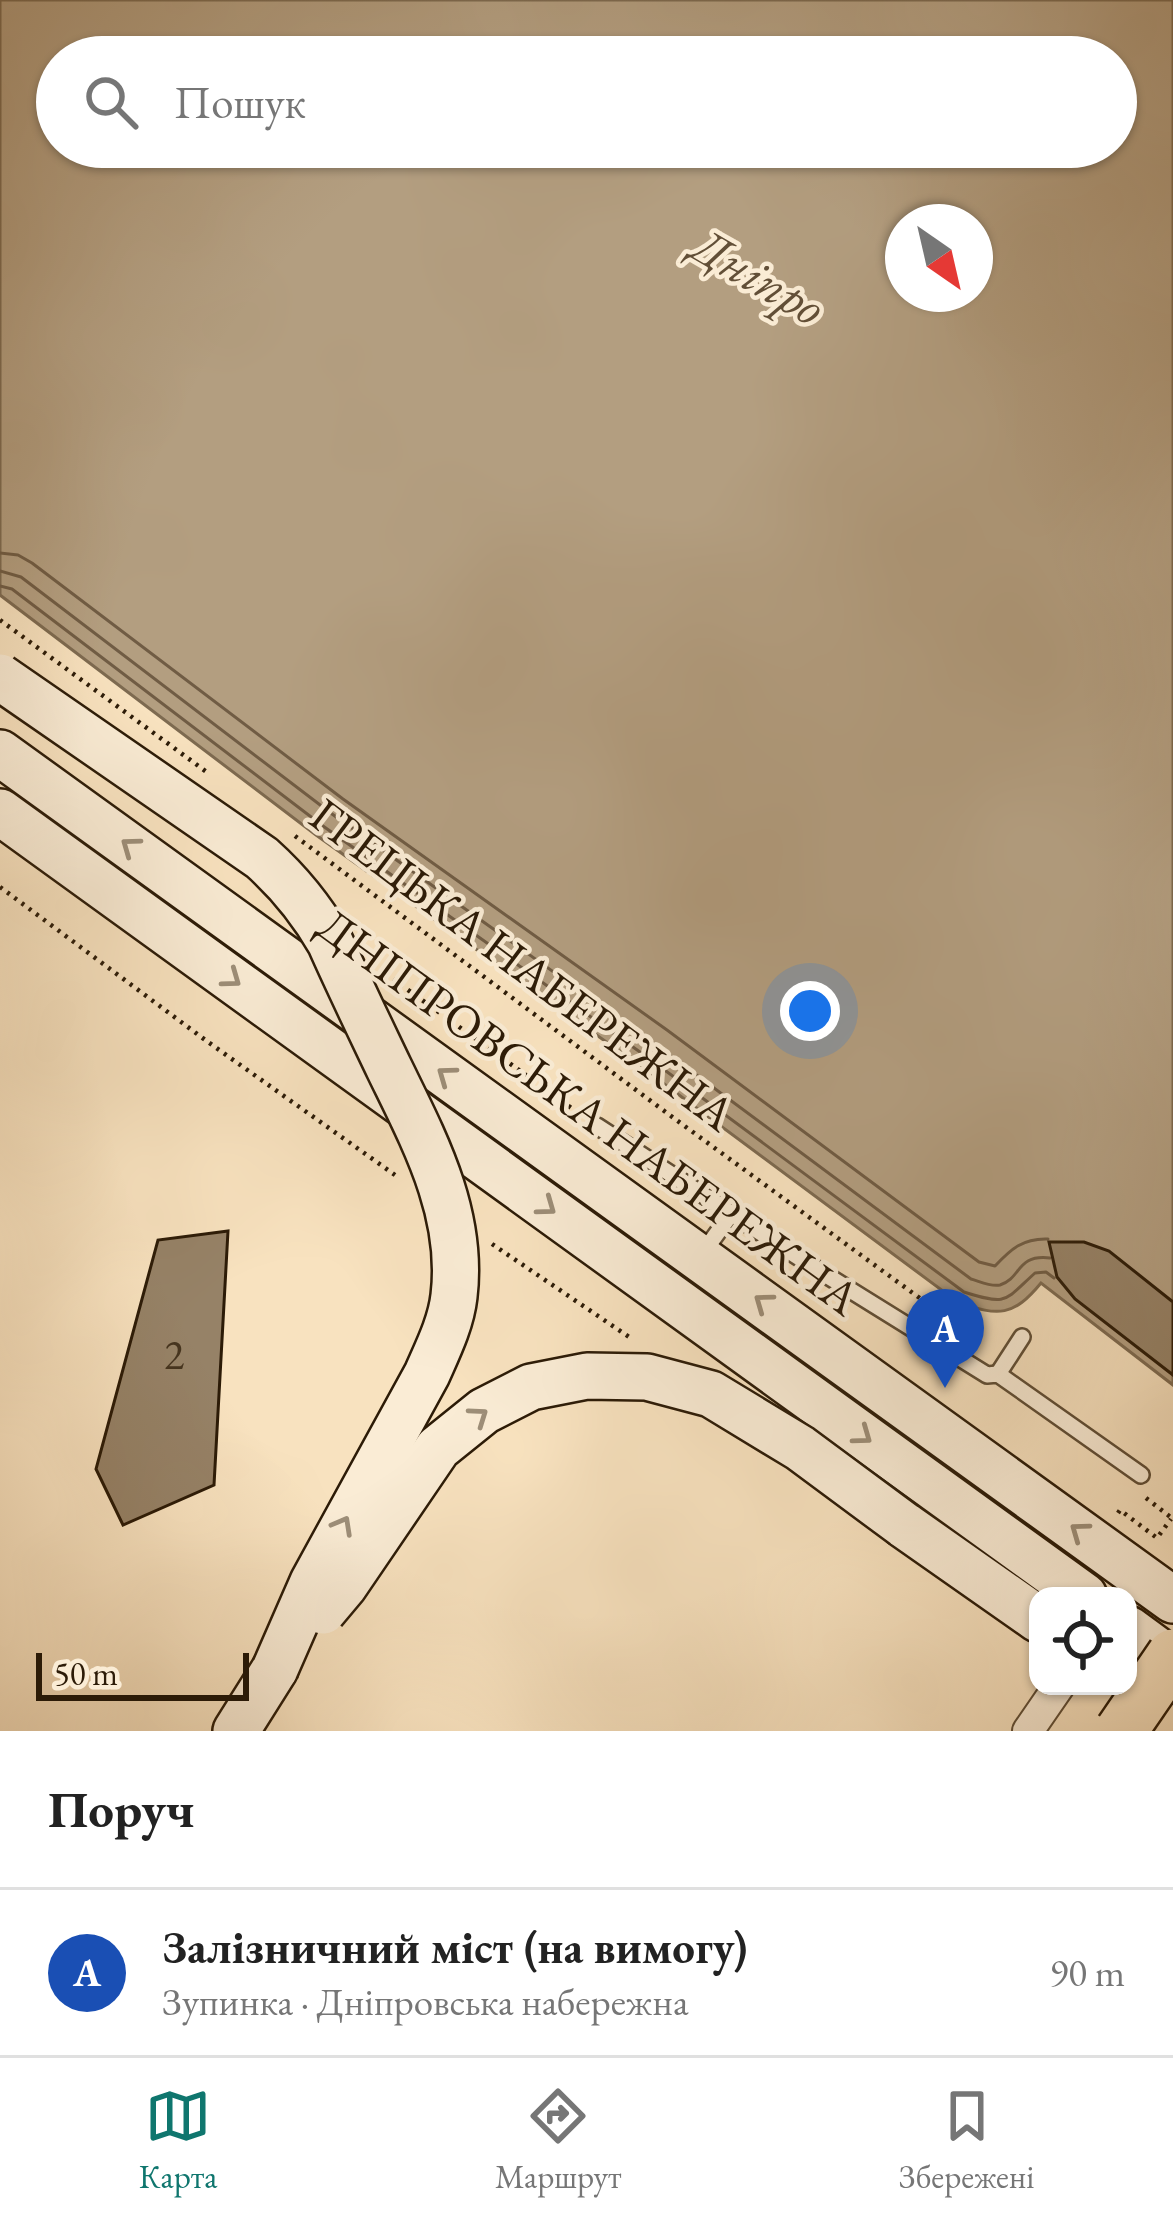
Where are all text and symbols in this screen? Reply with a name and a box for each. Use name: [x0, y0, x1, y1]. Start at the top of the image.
search box: [36, 36, 1137, 168]
icon: search: [78, 69, 144, 135]
text: Пошук: [174, 73, 306, 131]
north arrow: [885, 204, 993, 312]
water label: Дніпро: [677, 210, 837, 340]
street label: ГРЕЦЬКА НАБЕРЕЖНА: [298, 784, 749, 1145]
one-way arrow: [121, 838, 143, 860]
street label: ДНІПРОВСЬКА НАБЕРЕЖНА: [306, 893, 873, 1329]
one-way arrow: [218, 964, 240, 986]
your location: [780, 981, 840, 1041]
one-way arrow: [438, 1067, 459, 1089]
one-way arrow: [534, 1193, 555, 1215]
pin: A: [906, 1289, 984, 1388]
one-way arrow: [755, 1294, 776, 1316]
house number: 2: [164, 1327, 184, 1382]
one-way arrow: [466, 1408, 488, 1430]
one-way arrow: [850, 1422, 871, 1444]
one-way arrow: [329, 1517, 352, 1538]
one-way arrow: [1071, 1523, 1092, 1545]
map controls: [1029, 1587, 1137, 1695]
button: locate: [1029, 1587, 1137, 1695]
scale bar: [36, 1647, 249, 1700]
text: 50 m: [54, 1652, 118, 1695]
text: Поруч: [48, 1776, 194, 1842]
text: Залізничний міст (на вимогу): [162, 1918, 747, 1976]
text: A: [73, 1947, 101, 1998]
text: 90 m: [1049, 1947, 1125, 1998]
text: Зупинка · Дніпровська набережна: [162, 1976, 689, 2027]
tab: Карта: [139, 2083, 218, 2198]
tab: Маршрут: [495, 2083, 621, 2198]
tab: Збережені: [899, 2083, 1034, 2198]

